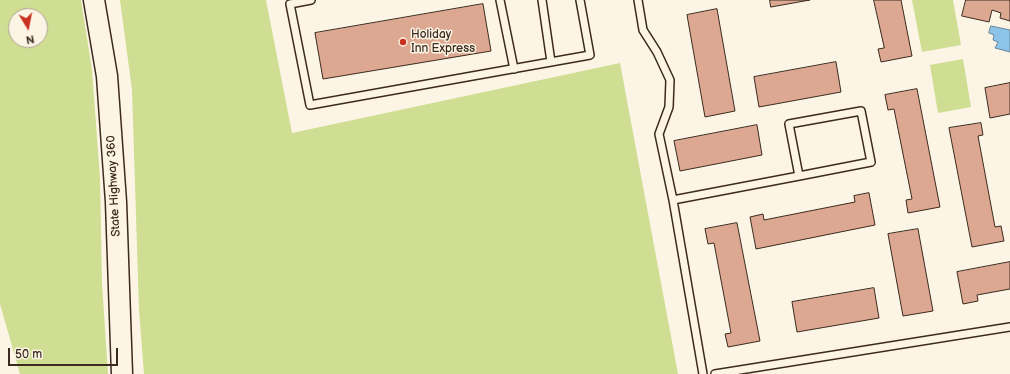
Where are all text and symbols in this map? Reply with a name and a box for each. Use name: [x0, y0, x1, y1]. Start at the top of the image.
north arrow: [8, 8, 48, 48]
place label: Holiday Inn Express: [411, 28, 475, 56]
text: N: [25, 32, 35, 46]
marker: Holiday Inn Express: [398, 37, 408, 47]
street label: State Highway 360: [104, 135, 124, 237]
scale bar: [10, 340, 120, 366]
text: 50 m: [15, 347, 42, 362]

